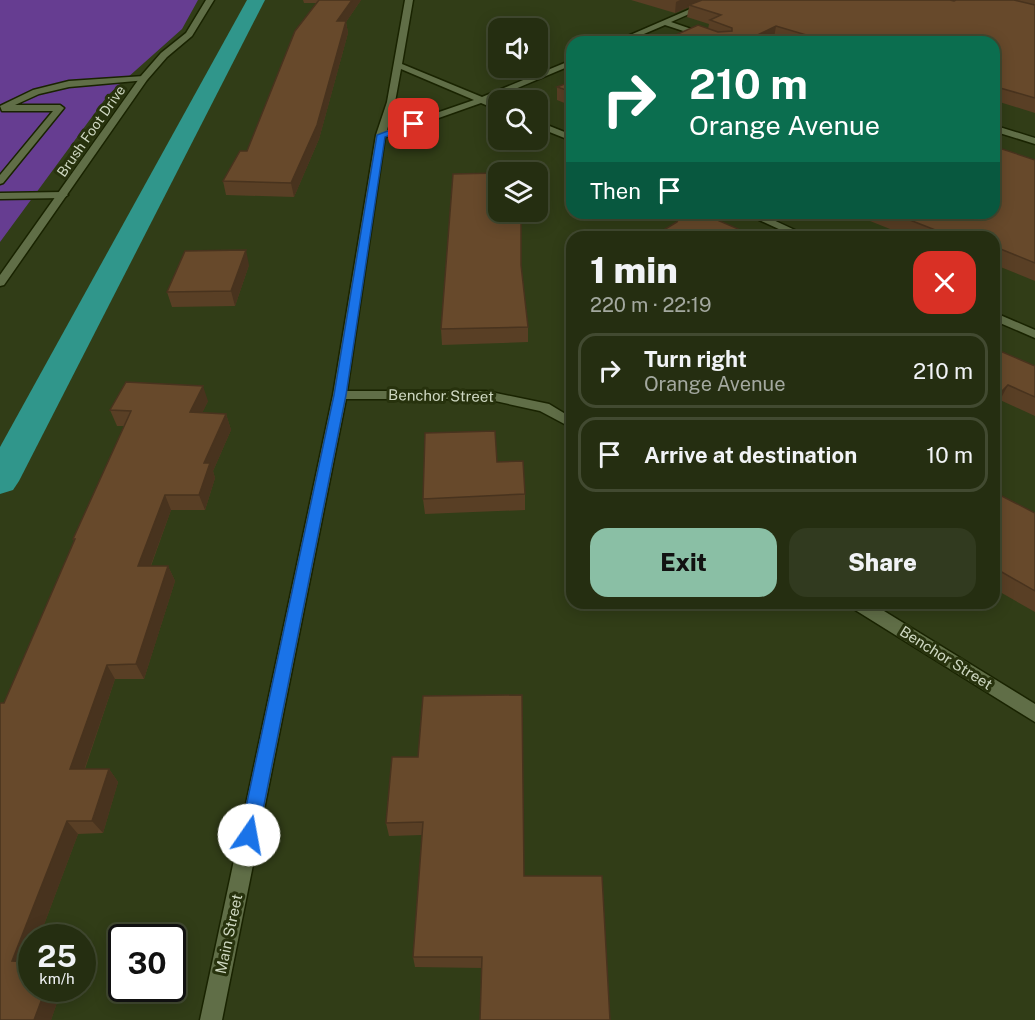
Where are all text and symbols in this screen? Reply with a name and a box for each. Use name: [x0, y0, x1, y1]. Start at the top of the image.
map controls: [488, 18, 548, 222]
button: sound: [488, 18, 548, 78]
text: 210 m: [689, 59, 808, 108]
icon: right: [590, 60, 668, 138]
street label: Brush Foot Drive: [54, 82, 128, 180]
button: search: [488, 90, 548, 150]
pin: [388, 98, 439, 149]
icon: arrive: [397, 107, 430, 140]
text: Orange Avenue: [689, 109, 880, 141]
button: layers: [488, 162, 548, 222]
icon: arrive: [653, 174, 686, 207]
text: Then: [590, 178, 641, 204]
text: 1 min: [590, 249, 678, 291]
button: close: [913, 251, 976, 314]
text: 220 m · 22:19: [590, 293, 711, 317]
text: Turn right: [644, 346, 747, 372]
icon: right: [593, 354, 626, 387]
text: 210 m: [913, 358, 973, 384]
text: Orange Avenue: [644, 372, 785, 396]
street label: Benchor Street: [388, 386, 494, 405]
icon: arrive: [593, 438, 626, 471]
text: Arrive at destination: [644, 442, 857, 468]
text: 10 m: [926, 442, 973, 468]
button: Exit: [590, 528, 777, 597]
button: Share: [789, 528, 976, 597]
street label: Benchor Street: [897, 622, 996, 693]
position arrow: [217, 803, 281, 867]
street label: Main Street: [212, 892, 245, 975]
speed limit sign: 30: [108, 924, 186, 1002]
text: 25: [37, 938, 77, 974]
text: km/h: [39, 970, 75, 987]

